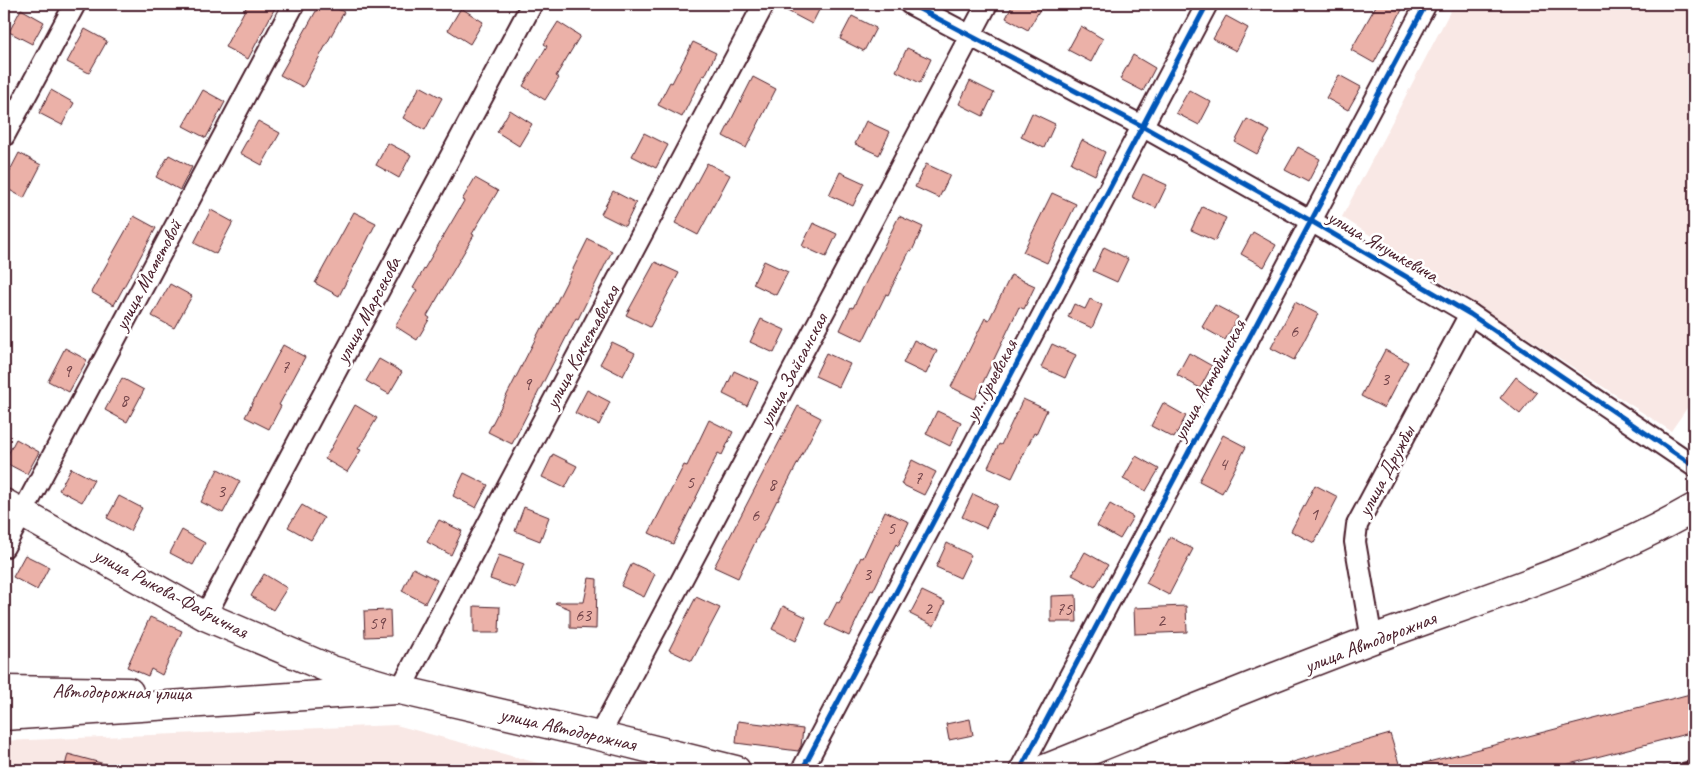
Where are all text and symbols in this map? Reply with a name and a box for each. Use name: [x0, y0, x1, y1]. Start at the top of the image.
street label: улица Янушкевича: [1322, 204, 1444, 288]
street label: улица Маметовой: [108, 214, 188, 335]
street label: улица Марсекова: [329, 251, 407, 368]
street label: улица Кокчетавская: [539, 280, 626, 414]
street label: улица Зайсанская: [752, 307, 834, 432]
street label: улица Актюбинская: [1166, 315, 1252, 446]
house number: 6: [1290, 320, 1299, 342]
street label: ул. Гурьевская: [959, 334, 1023, 426]
house number: 7: [281, 356, 290, 378]
house number: 9: [63, 360, 73, 382]
house number: 3: [1381, 368, 1391, 390]
house number: 9: [523, 373, 533, 395]
house number: 8: [120, 389, 130, 411]
street label: улица Дружбы: [1351, 420, 1421, 521]
house number: 4: [1219, 453, 1229, 475]
house number: 7: [914, 467, 923, 489]
house number: 5: [686, 471, 695, 493]
house number: 8: [768, 473, 778, 495]
house number: 3: [217, 480, 227, 502]
house number: 1: [1310, 503, 1319, 525]
house number: 6: [751, 504, 760, 526]
house number: 5: [887, 517, 896, 539]
street label: улица Рыкова-Фабричная: [89, 541, 253, 645]
house number: 3: [863, 563, 873, 585]
house number: 2: [924, 597, 934, 619]
house number: 75: [1056, 598, 1073, 620]
house number: 63: [575, 604, 593, 626]
street label: улица Автодорожная: [1300, 605, 1441, 679]
house number: 2: [1157, 609, 1167, 631]
house number: 59: [369, 612, 387, 634]
street label: Автодорожная улица: [52, 678, 194, 706]
street label: улица Автодорожная: [497, 701, 640, 757]

